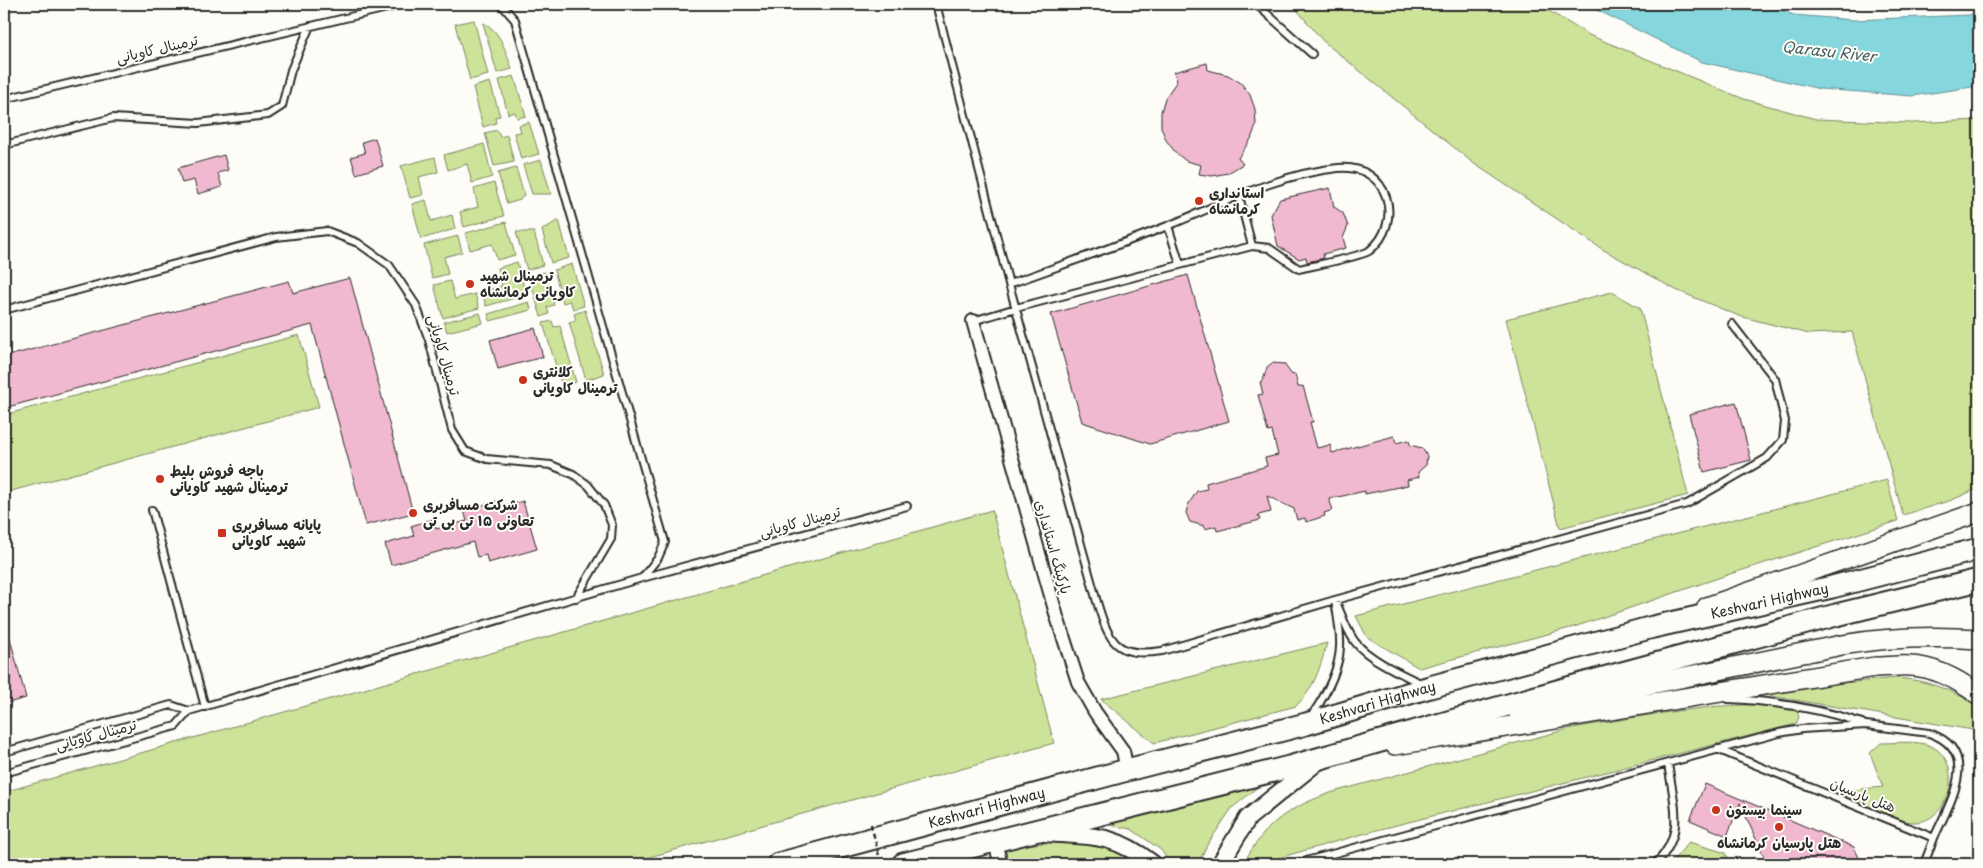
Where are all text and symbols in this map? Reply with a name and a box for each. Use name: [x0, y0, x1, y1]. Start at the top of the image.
street label: ترمینال کاویانی: [114, 29, 201, 68]
water label: Qarasu River: [1781, 34, 1879, 67]
place label: استانداری کرمانشاه: [1209, 182, 1265, 219]
marker: استانداری کرمانشاه: [1193, 195, 1205, 207]
place label: ترمینال شهید کاویانی کرمانشاه: [480, 265, 576, 302]
marker: ترمینال شهید کاویانی کرمانشاه: [464, 278, 476, 290]
street label: ترمینال کاویانی: [423, 312, 466, 399]
place label: کلانتری ترمینال کاویانی: [533, 361, 618, 398]
marker: کلانتری ترمینال کاویانی: [517, 374, 529, 386]
place label: باجه فروش بلیط ترمینال شهید کاویانی: [170, 460, 289, 497]
marker: باجه فروش بلیط ترمینال شهید کاویانی: [154, 473, 166, 485]
place label: شرکت مسافربری تعاونی ۱۵ تی بی تی: [423, 494, 535, 531]
street label: پارکینگ استانداری: [1030, 497, 1077, 596]
street label: ترمینال کاویانی: [757, 500, 844, 542]
marker: شرکت مسافربری تعاونی ۱۵ تی بی تی: [407, 507, 419, 519]
place label: پايانه مسافربری شهید کاویانی: [232, 514, 321, 551]
marker: پايانه مسافربری شهید کاویانی: [216, 527, 228, 539]
street label: Keshvari Highway: [1709, 577, 1830, 624]
street label: Keshvari Highway: [1317, 675, 1438, 729]
street label: ترمینال کاویانی: [53, 713, 140, 755]
street label: هتل پارسیان: [1827, 772, 1899, 817]
street label: Keshvari Highway: [926, 782, 1047, 833]
place label: سینما بیستون: [1726, 799, 1802, 820]
marker: سینما بیستون: [1710, 804, 1722, 816]
marker: هتل پارسیان کرمانشاه: [1773, 821, 1785, 833]
place label: هتل پارسیان کرمانشاه: [1717, 832, 1841, 853]

